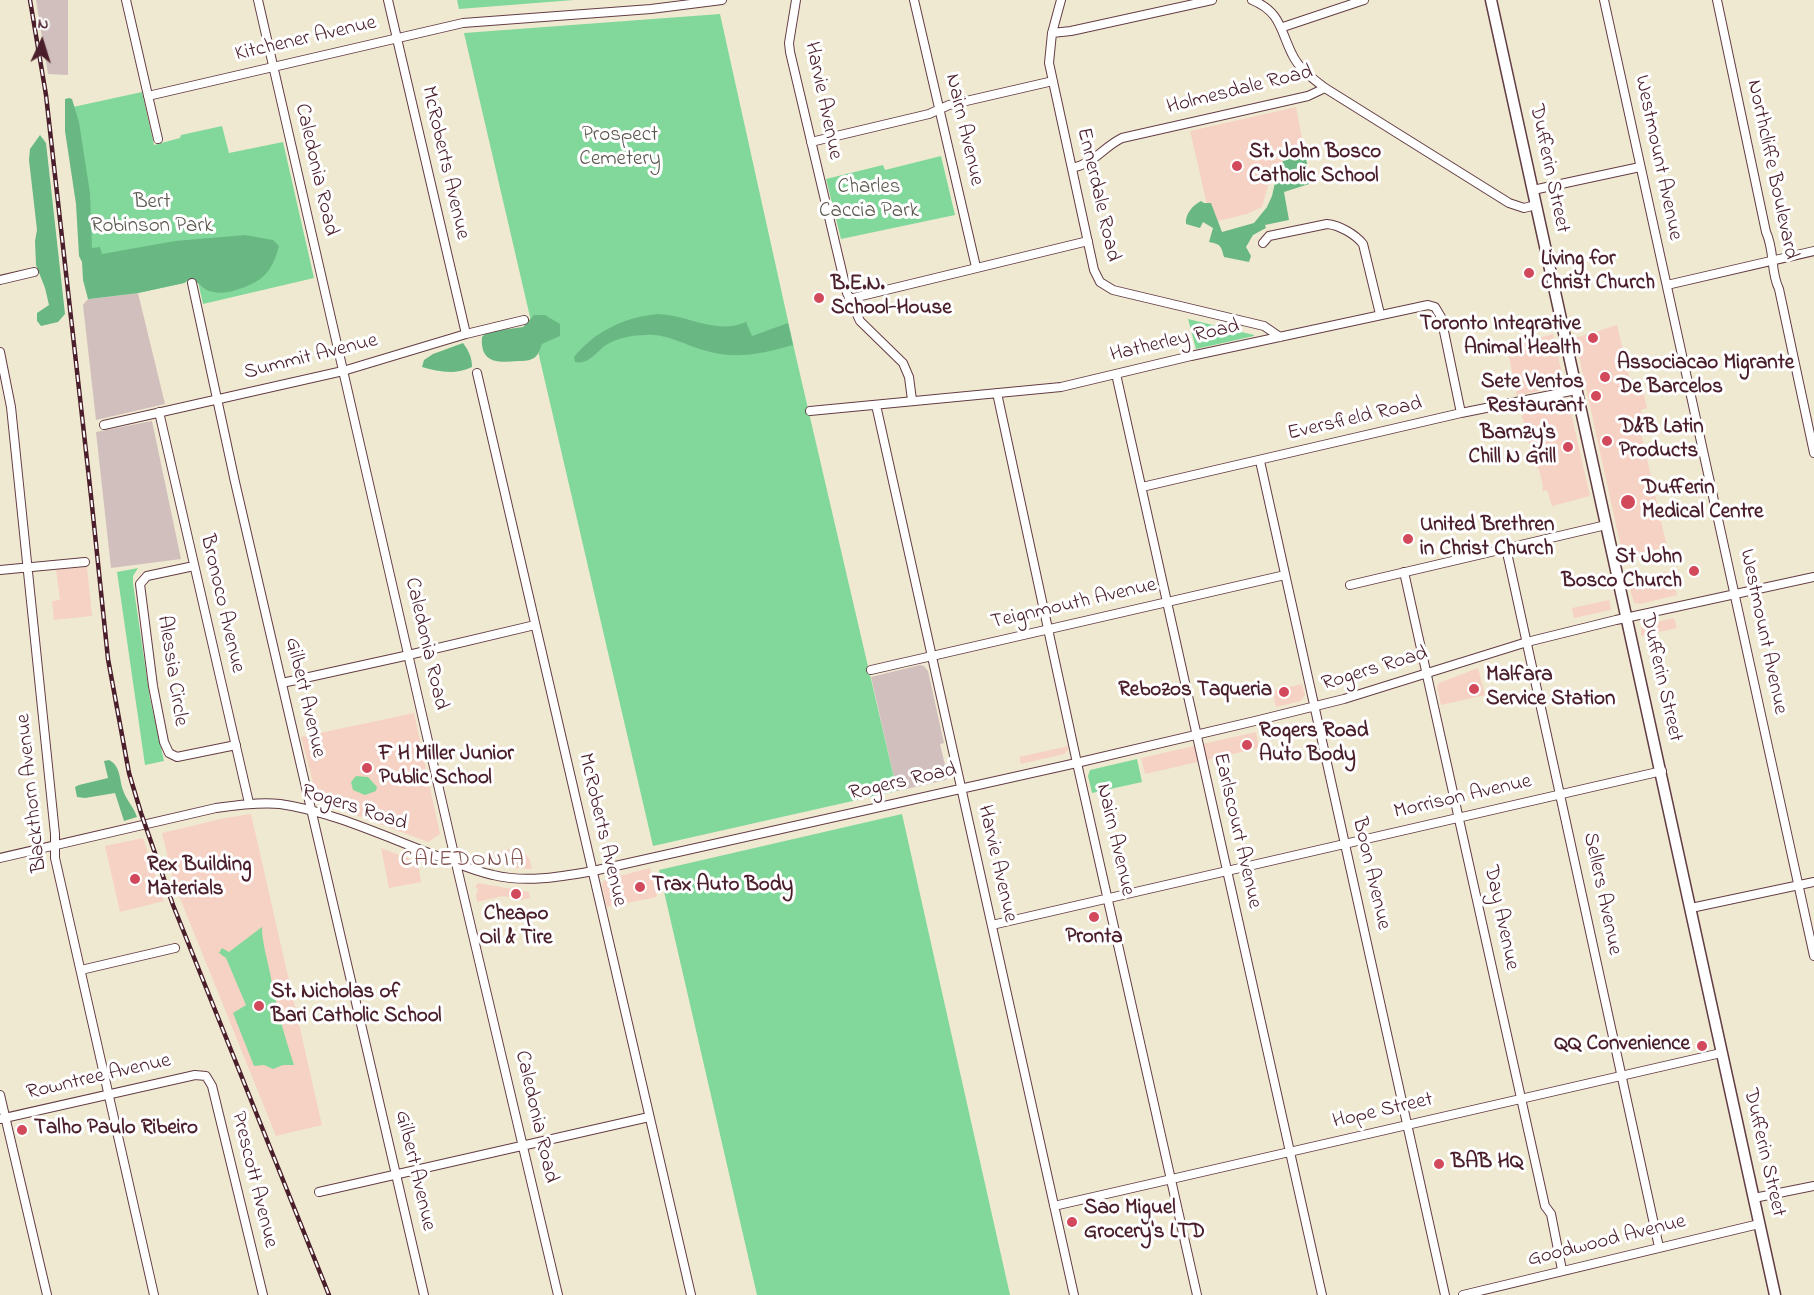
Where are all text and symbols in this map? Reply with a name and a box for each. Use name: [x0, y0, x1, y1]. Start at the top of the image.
north arrow: [12, 12, 72, 72]
text: N: [37, 12, 49, 36]
street label: Kitchener Avenue: [233, 12, 379, 68]
street label: Harvie Avenue: [797, 40, 847, 162]
street label: Holmesdale Road: [1164, 61, 1316, 121]
street label: Nairn Avenue: [938, 72, 988, 188]
street label: Westmount Avenue: [1627, 73, 1687, 243]
street label: Northcliffe Boulevard: [1740, 78, 1802, 262]
street label: McRoberts Avenue: [414, 84, 474, 242]
street label: Caledonia Road: [288, 101, 342, 239]
street label: Dufferin Street: [1522, 102, 1574, 236]
park label: Prospect Cemetery: [579, 124, 661, 174]
street label: Ennerdale Road: [1069, 126, 1125, 264]
place label: St. John Bosco Catholic School: [1249, 141, 1381, 191]
marker: St. John Bosco Catholic School: [1230, 159, 1244, 173]
park label: Charles Caccia Park: [819, 176, 919, 226]
park label: Bert Robinson Park: [91, 191, 213, 241]
place label: Living for Christ Church: [1541, 248, 1655, 298]
marker: Living for Christ Church: [1522, 266, 1536, 280]
place label: B.E.N. School-House: [831, 273, 952, 323]
marker: B.E.N. School-House: [812, 291, 826, 305]
place label: Toronto Integrative Animal Health: [1420, 313, 1581, 363]
street label: Hatherley Road: [1108, 315, 1242, 369]
street label: Summit Avenue: [242, 329, 380, 387]
marker: Toronto Integrative Animal Health: [1586, 331, 1600, 345]
place label: Associacao Migrante De Barcelos: [1617, 352, 1794, 402]
marker: Associacao Migrante De Barcelos: [1598, 370, 1612, 384]
place label: Sete Ventos Restaurant: [1481, 371, 1584, 421]
marker: Sete Ventos Restaurant: [1589, 389, 1603, 403]
street label: Eversfield Road: [1285, 392, 1425, 448]
place label: D&B Latin Products: [1619, 416, 1704, 466]
place label: Barnzy's Chill N Grill: [1468, 422, 1556, 472]
marker: D&B Latin Products: [1600, 434, 1614, 448]
marker: Barnzy's Chill N Grill: [1561, 440, 1575, 454]
place label: Dufferin Medical Centre: [1642, 477, 1763, 527]
marker: Dufferin Medical Centre: [1619, 493, 1637, 511]
place label: United Brethren in Christ Church: [1420, 514, 1554, 564]
street label: Bronoco Avenue: [193, 532, 249, 676]
marker: United Brethren in Christ Church: [1401, 532, 1415, 546]
place label: St John Bosco Church: [1562, 546, 1682, 596]
street label: Westmount Avenue: [1732, 547, 1792, 717]
marker: St John Bosco Church: [1687, 564, 1701, 578]
street label: Teignmouth Avenue: [989, 574, 1159, 636]
street label: Caledonia Road: [398, 575, 452, 713]
street label: Dufferin Street: [1633, 612, 1687, 744]
street label: Alessia Circle: [150, 614, 192, 728]
street label: Gilbert Avenue: [278, 635, 330, 761]
street label: Rogers Road: [1319, 642, 1431, 698]
place label: Malfara Service Station: [1486, 664, 1615, 714]
place label: Rebozos Taqueria: [1118, 679, 1272, 705]
marker: Malfara Service Station: [1467, 682, 1481, 696]
marker: Rebozos Taqueria: [1277, 685, 1291, 699]
street label: Blackthorn Avenue: [12, 713, 54, 873]
place label: Rogers Road Auto Body: [1259, 720, 1369, 770]
marker: Rogers Road Auto Body: [1240, 738, 1254, 752]
place label: F H Miller Junior Public School: [379, 743, 514, 793]
street label: McRoberts Avenue: [571, 751, 631, 909]
street label: Earlscourt Avenue: [1206, 751, 1266, 911]
street label: Rogers Road: [847, 758, 959, 808]
marker: F H Miller Junior Public School: [360, 761, 374, 775]
street label: Morrison Avenue: [1392, 770, 1534, 826]
street label: Rogers Road: [298, 780, 410, 838]
street label: Nairn Avenue: [1089, 782, 1139, 898]
street label: Harvie Avenue: [970, 803, 1022, 925]
street label: Boon Avenue: [1345, 815, 1395, 933]
street label: Sellers Avenue: [1576, 830, 1626, 958]
district label: CALEDONIA: [401, 848, 525, 874]
place label: Rex Building Materials: [147, 854, 251, 904]
street label: Day Avenue: [1477, 863, 1523, 973]
marker: Rex Building Materials: [128, 872, 142, 886]
place label: Trax Auto Body: [652, 874, 793, 900]
marker: Trax Auto Body: [633, 880, 647, 894]
marker: Cheapo Oil & Tire: [509, 887, 523, 901]
place label: Cheapo Oil & Tire: [480, 903, 552, 953]
marker: Pronta: [1087, 910, 1101, 924]
place label: Pronta: [1065, 926, 1123, 952]
place label: St. Nicholas of Bari Catholic School: [271, 981, 442, 1031]
marker: St. Nicholas of Bari Catholic School: [252, 999, 266, 1013]
place label: QQ Convenience: [1554, 1033, 1690, 1059]
marker: QQ Convenience: [1695, 1039, 1709, 1053]
street label: Caledonia Road: [508, 1048, 562, 1186]
street label: Rowntree Avenue: [25, 1049, 173, 1107]
street label: Dufferin Street: [1736, 1087, 1790, 1219]
street label: Hope Street: [1330, 1088, 1436, 1136]
street label: Gilbert Avenue: [388, 1108, 440, 1234]
street label: Prescott Avenue: [224, 1109, 282, 1251]
place label: Talho Paulo Ribeiro: [34, 1117, 198, 1143]
marker: Talho Paulo Ribeiro: [15, 1123, 29, 1137]
place label: BAB HQ: [1451, 1151, 1523, 1177]
marker: BAB HQ: [1432, 1157, 1446, 1171]
place label: Sao Miguel Grocery's LTD: [1084, 1197, 1205, 1247]
street label: Goodwood Avenue: [1525, 1210, 1689, 1274]
marker: Sao Miguel Grocery's LTD: [1065, 1215, 1079, 1229]

